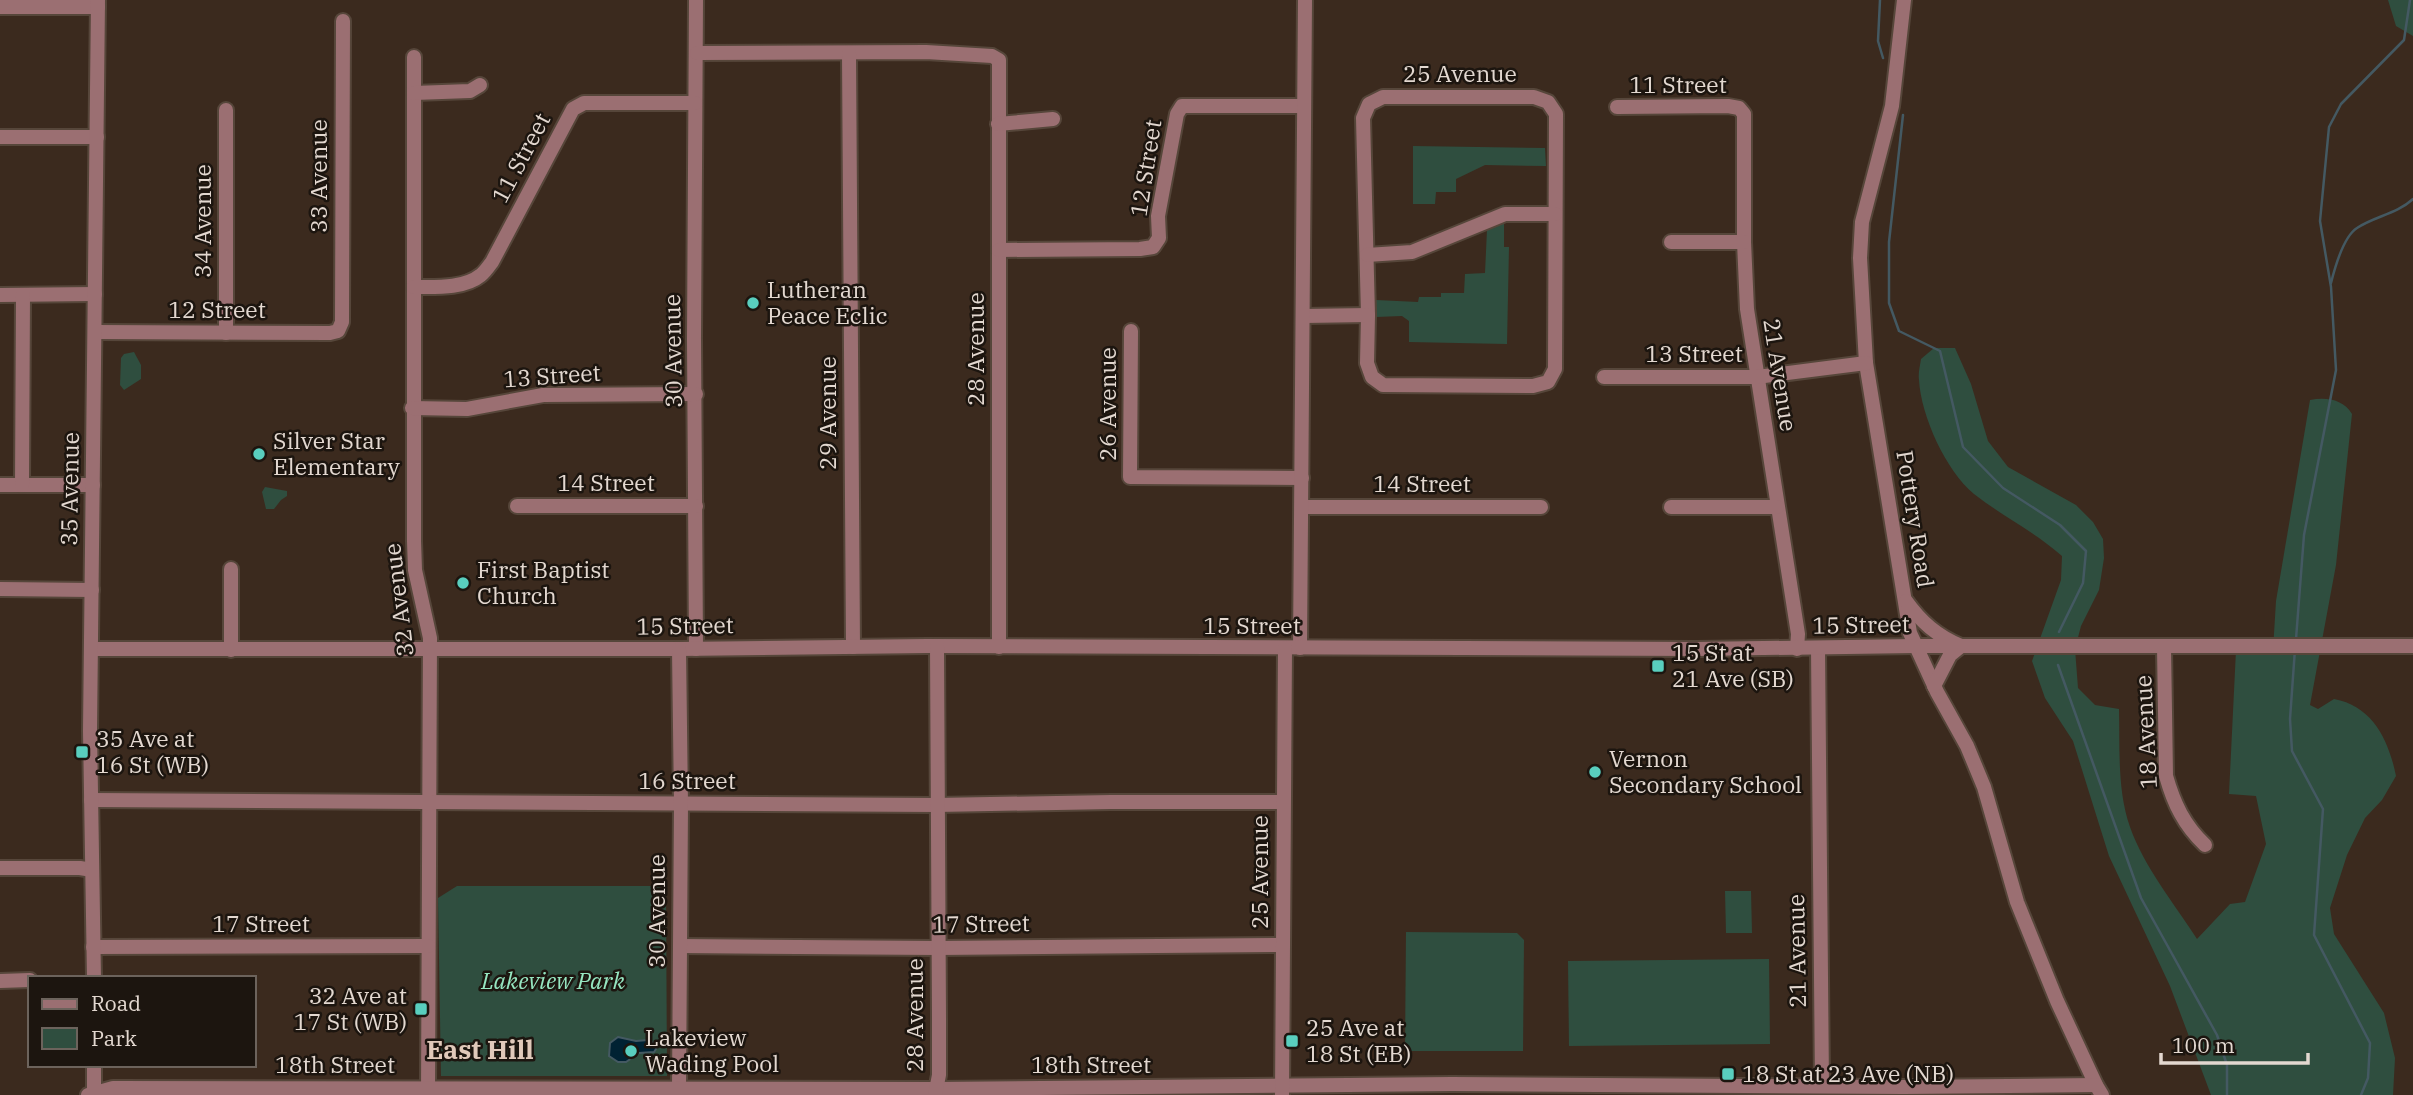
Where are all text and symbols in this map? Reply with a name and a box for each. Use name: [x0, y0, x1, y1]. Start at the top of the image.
street label: 25 Avenue: [1403, 58, 1517, 88]
street label: 11 Street: [1629, 69, 1727, 99]
street label: 11 Street: [484, 107, 556, 208]
street label: 12 Street: [1123, 117, 1167, 218]
street label: 33 Avenue: [303, 119, 333, 233]
street label: 34 Avenue: [187, 164, 217, 278]
place label: Lutheran Peace Eclic: [767, 274, 888, 330]
street label: 28 Avenue: [960, 292, 990, 406]
street label: 12 Street: [168, 294, 266, 324]
street label: 30 Avenue: [656, 294, 688, 408]
marker: Lutheran Peace Eclic: [745, 295, 761, 311]
street label: 21 Avenue: [1757, 316, 1805, 433]
street label: 13 Street: [1645, 338, 1743, 368]
street label: 26 Avenue: [1092, 347, 1122, 461]
street label: 29 Avenue: [812, 356, 842, 470]
street label: 13 Street: [502, 357, 602, 393]
place label: Silver Star Elementary: [273, 425, 400, 481]
street label: 35 Avenue: [53, 432, 85, 546]
marker: Silver Star Elementary: [251, 446, 267, 462]
street label: Pottery Road: [1890, 448, 1942, 590]
street label: 14 Street: [557, 467, 655, 497]
street label: 14 Street: [1373, 468, 1471, 498]
street label: 32 Avenue: [376, 542, 420, 658]
place label: First Baptist Church: [477, 554, 609, 610]
marker: First Baptist Church: [455, 575, 471, 591]
street label: 15 Street: [1812, 608, 1910, 640]
street label: 15 Street: [636, 609, 734, 641]
street label: 15 Street: [1203, 610, 1301, 640]
place label: 15 St at 21 Ave (SB): [1672, 637, 1794, 693]
marker: 15 St at 21 Ave (SB): [1650, 658, 1666, 674]
street label: 18 Avenue: [2127, 674, 2163, 790]
place label: 35 Ave at 16 St (WB): [96, 723, 209, 779]
place label: Vernon Secondary School: [1609, 743, 1802, 799]
marker: 35 Ave at 16 St (WB): [74, 744, 90, 760]
marker: Vernon Secondary School: [1587, 764, 1603, 780]
street label: 16 Street: [638, 765, 736, 795]
street label: 25 Avenue: [1244, 815, 1274, 929]
street label: 30 Avenue: [641, 854, 671, 968]
street label: 21 Avenue: [1780, 894, 1812, 1008]
street label: 17 Street: [932, 907, 1030, 939]
street label: 17 Street: [212, 908, 310, 938]
street label: 28 Avenue: [899, 958, 929, 1072]
park label: Lakeview Park: [480, 965, 626, 995]
legend: [28, 976, 256, 1067]
place label: 32 Ave at 17 St (WB): [294, 980, 407, 1036]
text: Road: [91, 989, 141, 1017]
marker: 32 Ave at 17 St (WB): [413, 1001, 429, 1017]
place label: 25 Ave at 18 St (EB): [1306, 1012, 1411, 1068]
scale bar: [2161, 1021, 2308, 1066]
place label: Lakeview Wading Pool: [645, 1022, 779, 1078]
text: Park: [91, 1024, 138, 1052]
text: 100 m: [2172, 1031, 2235, 1059]
district label: East Hill: [426, 1032, 534, 1066]
marker: 25 Ave at 18 St (EB): [1284, 1033, 1300, 1049]
marker: Lakeview Wading Pool: [623, 1043, 639, 1059]
street label: 18th Street: [275, 1049, 395, 1079]
street label: 18th Street: [1031, 1049, 1151, 1079]
place label: 18 St at 23 Ave (NB): [1742, 1058, 1954, 1088]
marker: 18 St at 23 Ave (NB): [1720, 1066, 1736, 1082]

